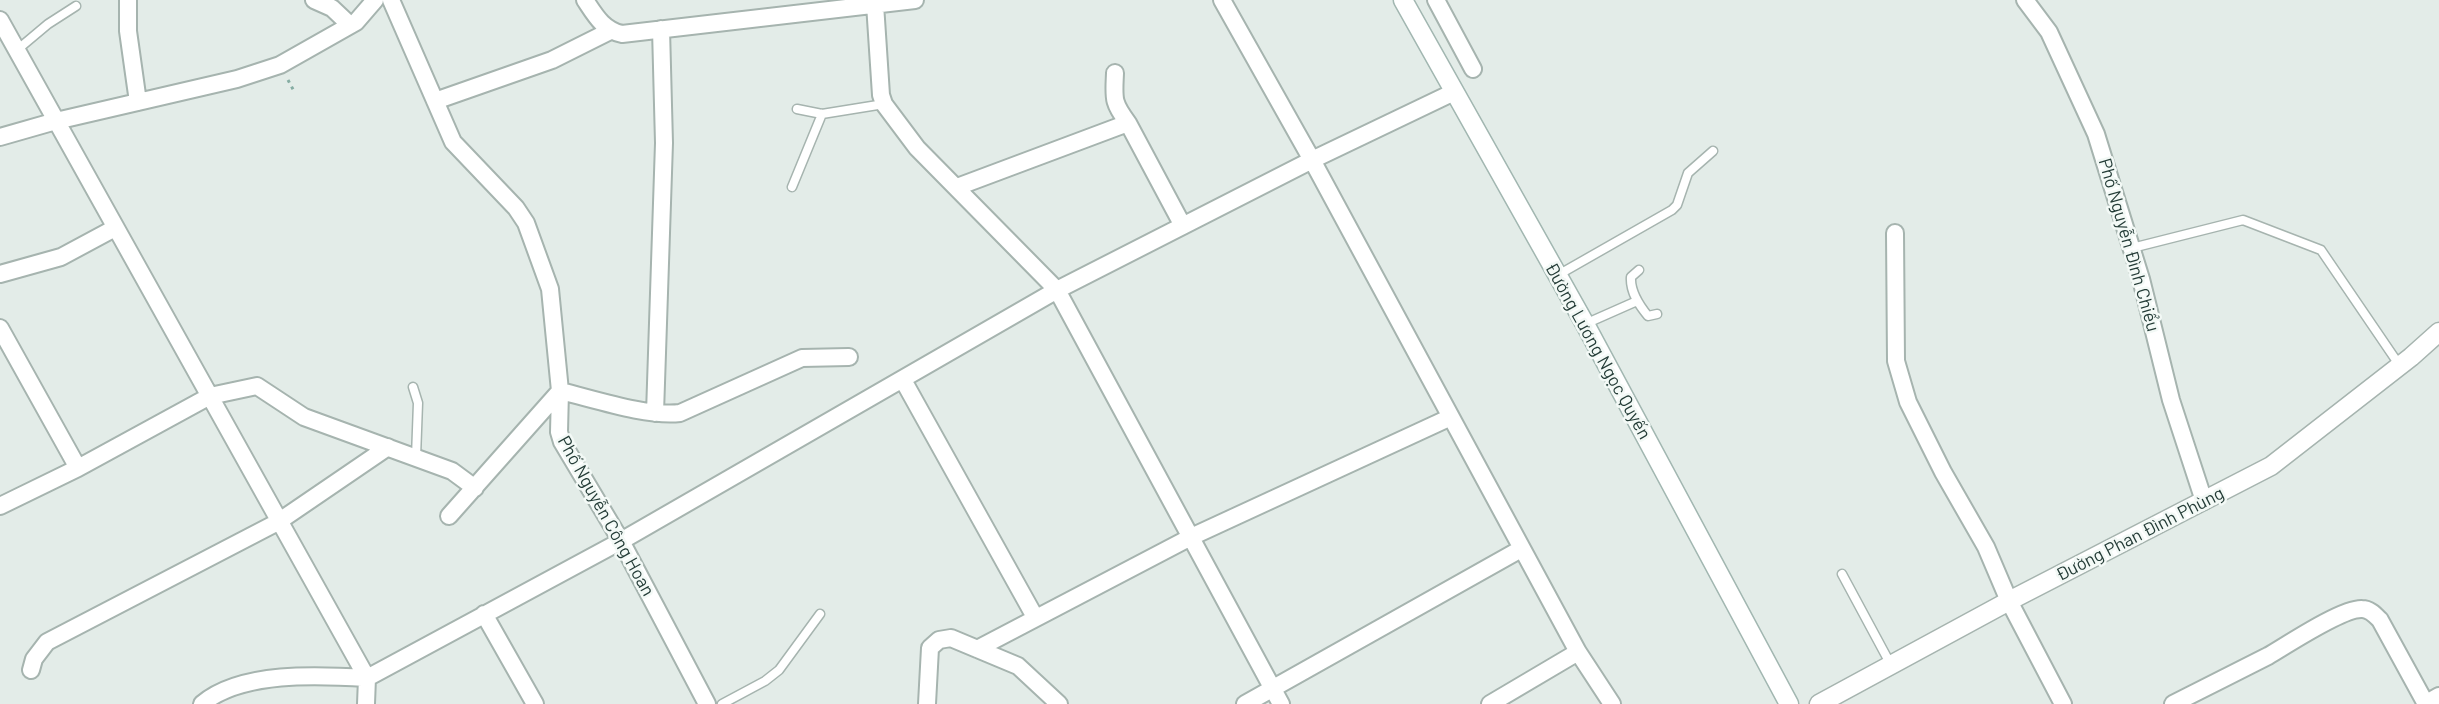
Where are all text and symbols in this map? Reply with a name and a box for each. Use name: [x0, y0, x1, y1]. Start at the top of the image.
street label: Phố Nguyễn Đình Chiểu: [2094, 156, 2164, 334]
street label: Đường Lương Ngọc Quyến: [1540, 259, 1656, 443]
street label: Phố Nguyễn Công Hoan: [553, 432, 659, 600]
street label: Đường Phan Đình Phùng: [2052, 482, 2228, 586]

